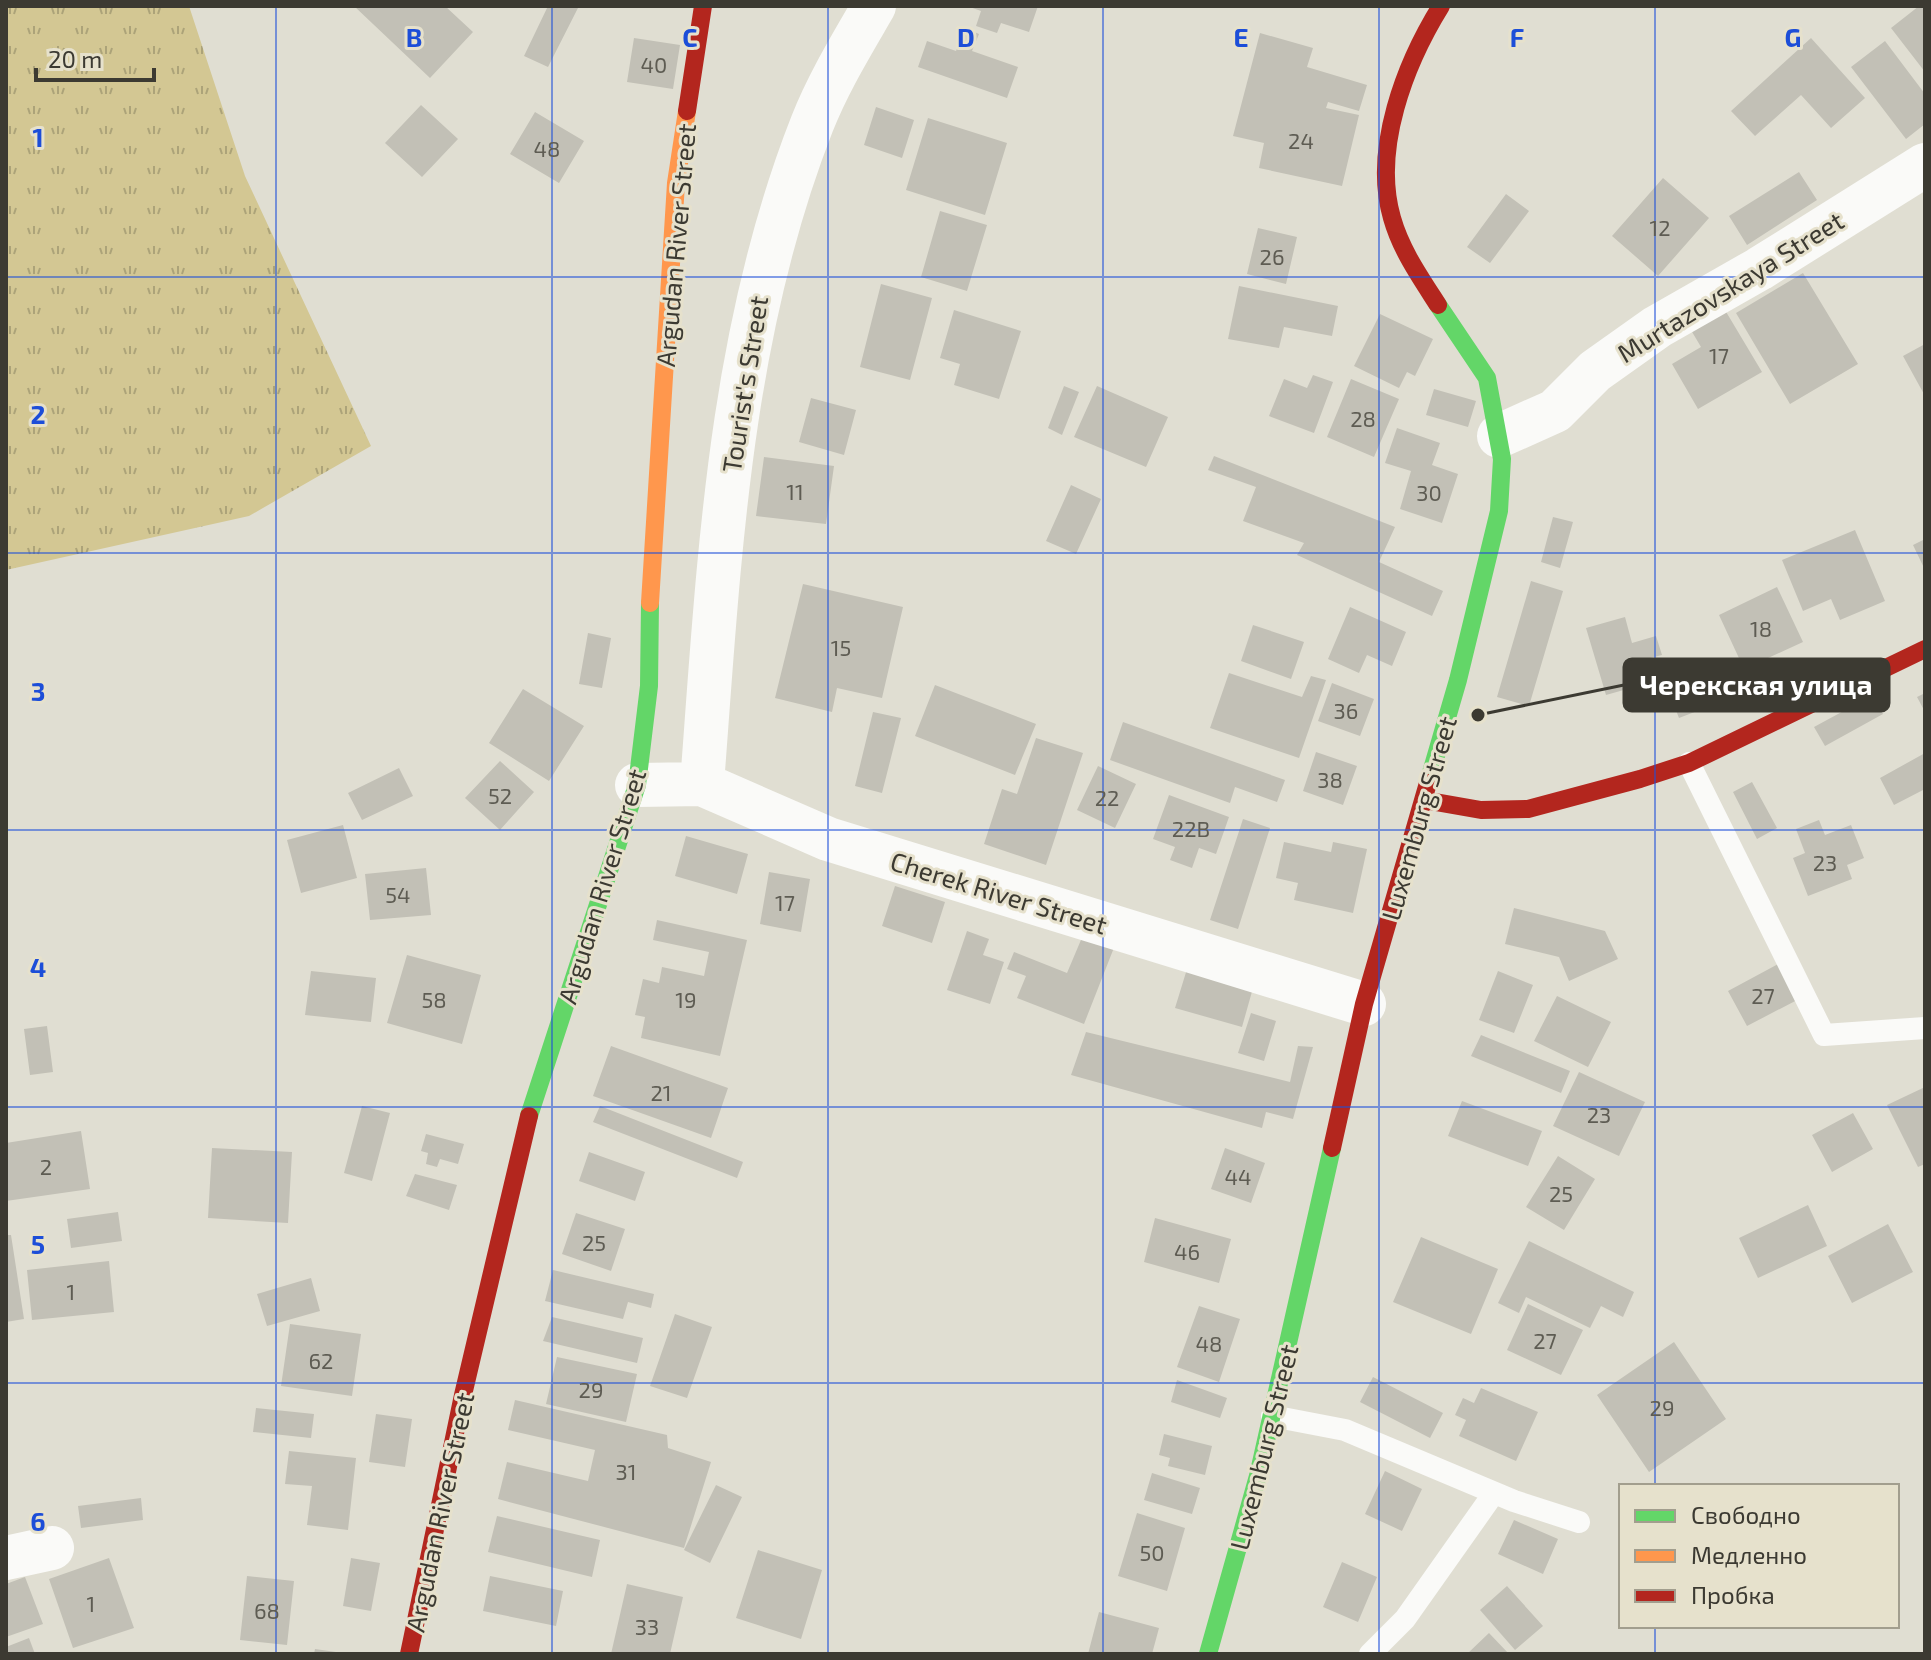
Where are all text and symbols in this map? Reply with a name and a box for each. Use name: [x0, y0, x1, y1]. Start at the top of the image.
text: B: [406, 21, 422, 52]
text: C: [682, 21, 698, 52]
text: D: [957, 21, 975, 52]
text: E: [1233, 21, 1249, 52]
text: F: [1510, 21, 1524, 52]
text: G: [1785, 21, 1801, 52]
scale bar: [36, 32, 154, 82]
text: 20 m: [48, 44, 102, 73]
house number: 40: [641, 51, 667, 77]
text: 1: [32, 121, 44, 152]
street label: Argudan River Street: [649, 122, 701, 368]
house number: 24: [1288, 127, 1314, 153]
house number: 48: [534, 135, 560, 161]
street label: Murtazovskaya Street: [1611, 204, 1849, 368]
house number: 12: [1649, 214, 1671, 240]
house number: 26: [1260, 243, 1284, 269]
street label: Tourist's Street: [715, 293, 773, 475]
house number: 17: [1709, 342, 1729, 368]
text: 2: [30, 398, 46, 429]
house number: 28: [1350, 405, 1376, 431]
house number: 11: [786, 478, 804, 504]
house number: 30: [1416, 479, 1442, 505]
house number: 18: [1750, 615, 1772, 641]
house number: 15: [831, 634, 851, 660]
callout: Черекская улица: [1624, 659, 1889, 711]
text: Черекская улица: [1640, 667, 1872, 701]
text: 3: [31, 675, 45, 706]
house number: 36: [1334, 697, 1358, 723]
street label: Luxemburg Street: [1374, 712, 1462, 924]
street label: Argudan River Street: [551, 765, 652, 1007]
house number: 38: [1317, 766, 1343, 792]
house number: 52: [488, 782, 512, 808]
house number: 22: [1095, 784, 1119, 810]
house number: 22В: [1172, 815, 1210, 841]
street label: Cherek River Street: [887, 844, 1111, 940]
house number: 23: [1813, 849, 1837, 875]
house number: 54: [385, 881, 411, 907]
house number: 17: [775, 889, 795, 915]
text: 4: [30, 951, 46, 982]
house number: 27: [1751, 982, 1775, 1008]
house number: 58: [421, 986, 447, 1012]
house number: 19: [675, 986, 697, 1012]
house number: 21: [650, 1079, 672, 1105]
house number: 23: [1587, 1101, 1611, 1127]
house number: 2: [40, 1153, 52, 1179]
house number: 44: [1224, 1163, 1252, 1189]
house number: 25: [1549, 1180, 1573, 1206]
text: 5: [31, 1228, 45, 1259]
house number: 25: [582, 1229, 606, 1255]
house number: 46: [1174, 1238, 1200, 1264]
house number: 1: [67, 1278, 75, 1304]
house number: 27: [1533, 1327, 1557, 1353]
house number: 48: [1196, 1330, 1222, 1356]
street label: Luxemburg Street: [1222, 1341, 1304, 1553]
house number: 62: [309, 1347, 333, 1373]
house number: 29: [579, 1376, 603, 1402]
street label: Argudan River Street: [398, 1389, 480, 1635]
house number: 29: [1650, 1394, 1674, 1420]
house number: 31: [616, 1458, 637, 1484]
legend: [1619, 1484, 1899, 1628]
text: Свободно: [1691, 1500, 1801, 1529]
text: 6: [30, 1505, 46, 1536]
house number: 50: [1139, 1539, 1165, 1565]
text: Медленно: [1691, 1540, 1807, 1569]
text: Пробка: [1691, 1580, 1775, 1609]
house number: 1: [87, 1590, 95, 1616]
house number: 68: [254, 1597, 280, 1623]
house number: 33: [635, 1613, 659, 1639]

